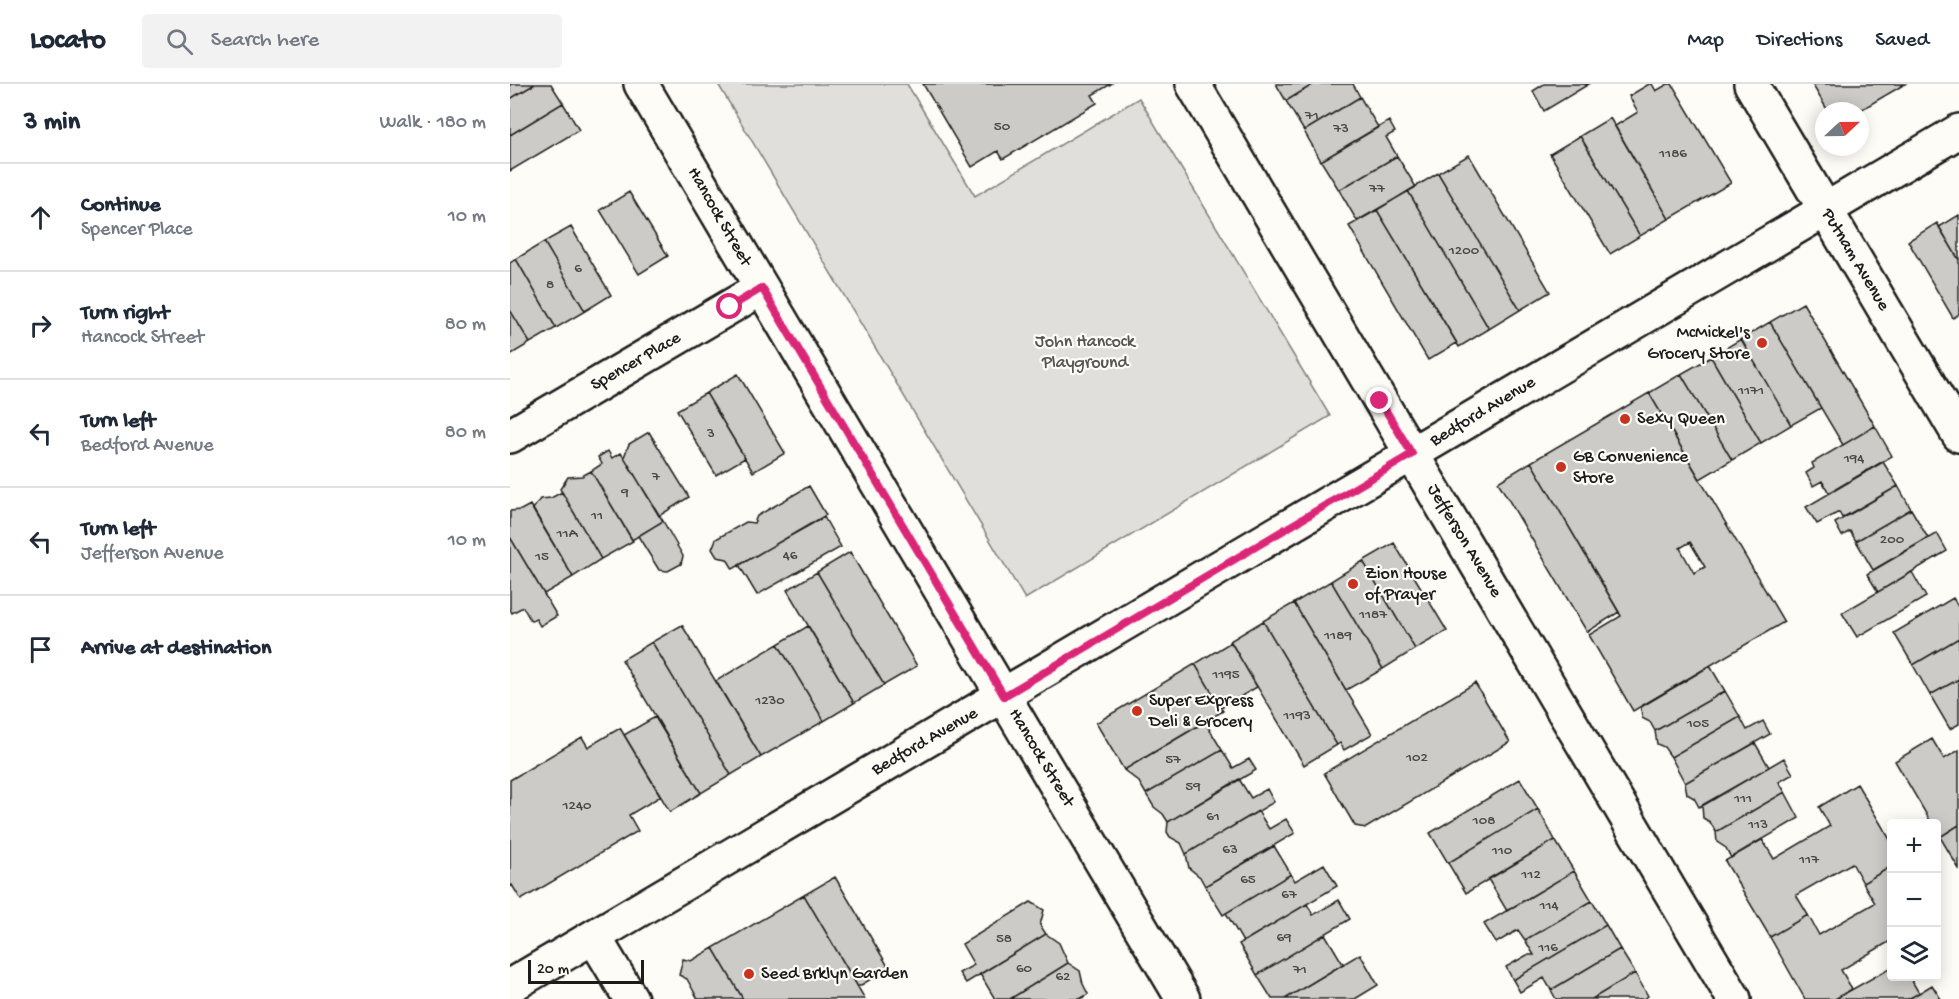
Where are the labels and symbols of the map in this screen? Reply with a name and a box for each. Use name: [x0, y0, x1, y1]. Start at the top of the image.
north arrow: [1815, 102, 1869, 156]
house number: 71: [1304, 107, 1319, 125]
house number: 50: [994, 118, 1011, 136]
house number: 73: [1332, 120, 1349, 138]
house number: 1186: [1658, 145, 1687, 163]
street label: Hancock Street: [682, 164, 757, 272]
house number: 77: [1368, 180, 1386, 198]
street label: Putnam Avenue: [1816, 204, 1894, 315]
house number: 1200: [1448, 242, 1480, 260]
house number: 6: [574, 260, 582, 278]
house number: 8: [546, 276, 554, 294]
route start: [716, 293, 742, 319]
place label: McMickel's Grocery Store: [1647, 323, 1751, 365]
street label: Spencer Place: [587, 327, 685, 396]
park label: John Hancock Playground: [1035, 332, 1137, 374]
marker: McMickel's Grocery Store: [1755, 336, 1769, 350]
street label: Bedford Avenue: [1426, 372, 1540, 452]
house number: 1171: [1737, 382, 1764, 400]
route end: [1366, 387, 1392, 413]
place label: Sexy Queen: [1637, 409, 1725, 430]
marker: Sexy Queen: [1618, 412, 1632, 426]
house number: 3: [706, 425, 715, 443]
place label: GB Convenience Store: [1573, 447, 1689, 489]
house number: 194: [1843, 450, 1864, 468]
marker: GB Convenience Store: [1554, 460, 1568, 474]
house number: 7: [651, 468, 661, 486]
street label: Jefferson Avenue: [1422, 481, 1506, 602]
house number: 9: [620, 484, 629, 502]
house number: 11: [590, 507, 603, 525]
house number: 11A: [556, 525, 579, 543]
house number: 200: [1880, 531, 1905, 549]
house number: 46: [783, 547, 798, 565]
house number: 15: [534, 548, 549, 566]
place label: Zion House of Prayer: [1365, 564, 1447, 606]
marker: Zion House of Prayer: [1346, 577, 1360, 591]
house number: 1187: [1358, 606, 1388, 624]
house number: 1189: [1323, 627, 1352, 645]
house number: 1195: [1211, 666, 1240, 684]
place label: Super Express Deli & Grocery: [1148, 691, 1254, 733]
house number: 1230: [754, 692, 785, 710]
street label: Bedford Avenue: [867, 703, 982, 781]
marker: Super Express Deli & Grocery: [1130, 704, 1144, 718]
street label: Hancock Street: [1003, 705, 1079, 812]
house number: 1193: [1282, 707, 1311, 725]
house number: 105: [1686, 715, 1709, 733]
house number: 102: [1405, 749, 1428, 767]
house number: 57: [1165, 751, 1182, 769]
house number: 59: [1185, 778, 1201, 796]
house number: 111: [1733, 790, 1752, 808]
house number: 1240: [561, 797, 592, 815]
house number: 61: [1206, 808, 1220, 826]
house number: 108: [1472, 812, 1495, 830]
house number: 113: [1747, 816, 1768, 834]
house number: 63: [1222, 841, 1238, 859]
house number: 110: [1491, 842, 1513, 860]
house number: 117: [1798, 851, 1820, 869]
house number: 112: [1520, 866, 1541, 884]
house number: 65: [1240, 871, 1256, 889]
house number: 67: [1281, 886, 1298, 904]
house number: 114: [1538, 897, 1559, 915]
house number: 69: [1276, 929, 1292, 947]
house number: 58: [996, 930, 1012, 948]
house number: 116: [1537, 939, 1558, 957]
scale bar: [528, 957, 644, 984]
house number: 60: [1016, 960, 1033, 978]
house number: 71: [1292, 961, 1307, 979]
place label: Seed Brklyn Garden: [761, 964, 909, 985]
marker: Seed Brklyn Garden: [742, 967, 756, 981]
house number: 62: [1056, 968, 1070, 986]

